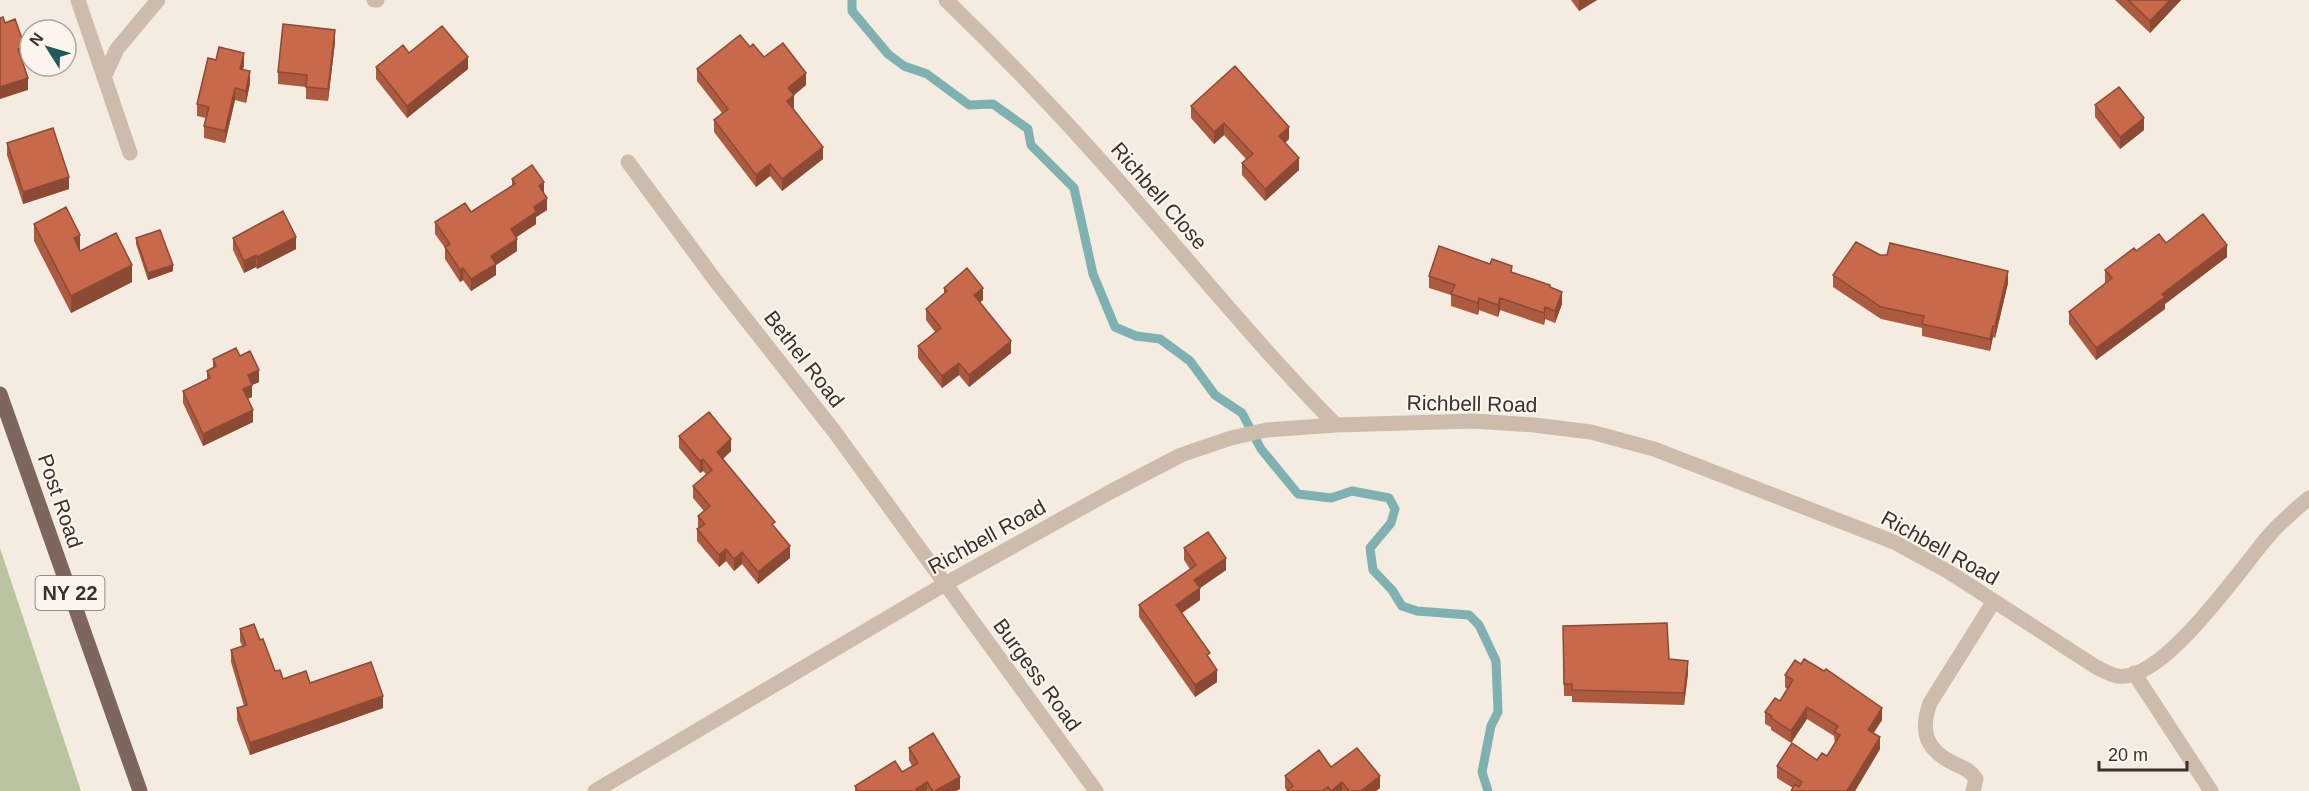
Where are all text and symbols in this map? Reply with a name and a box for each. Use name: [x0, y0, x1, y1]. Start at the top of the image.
north arrow: [18, 18, 78, 78]
text: N: [26, 30, 47, 49]
street label: Richbell Close: [1107, 137, 1212, 254]
street label: Bethel Road: [760, 306, 849, 411]
street label: Richbell Road: [1406, 391, 1538, 416]
street label: Post Road: [34, 451, 87, 551]
street label: Richbell Road: [924, 495, 1050, 578]
street label: Richbell Road: [1877, 506, 2003, 589]
road number: NY 22: [36, 576, 104, 610]
street label: Burgess Road: [989, 614, 1086, 735]
scale bar: [2099, 734, 2188, 772]
text: 20 m: [2108, 745, 2148, 765]

